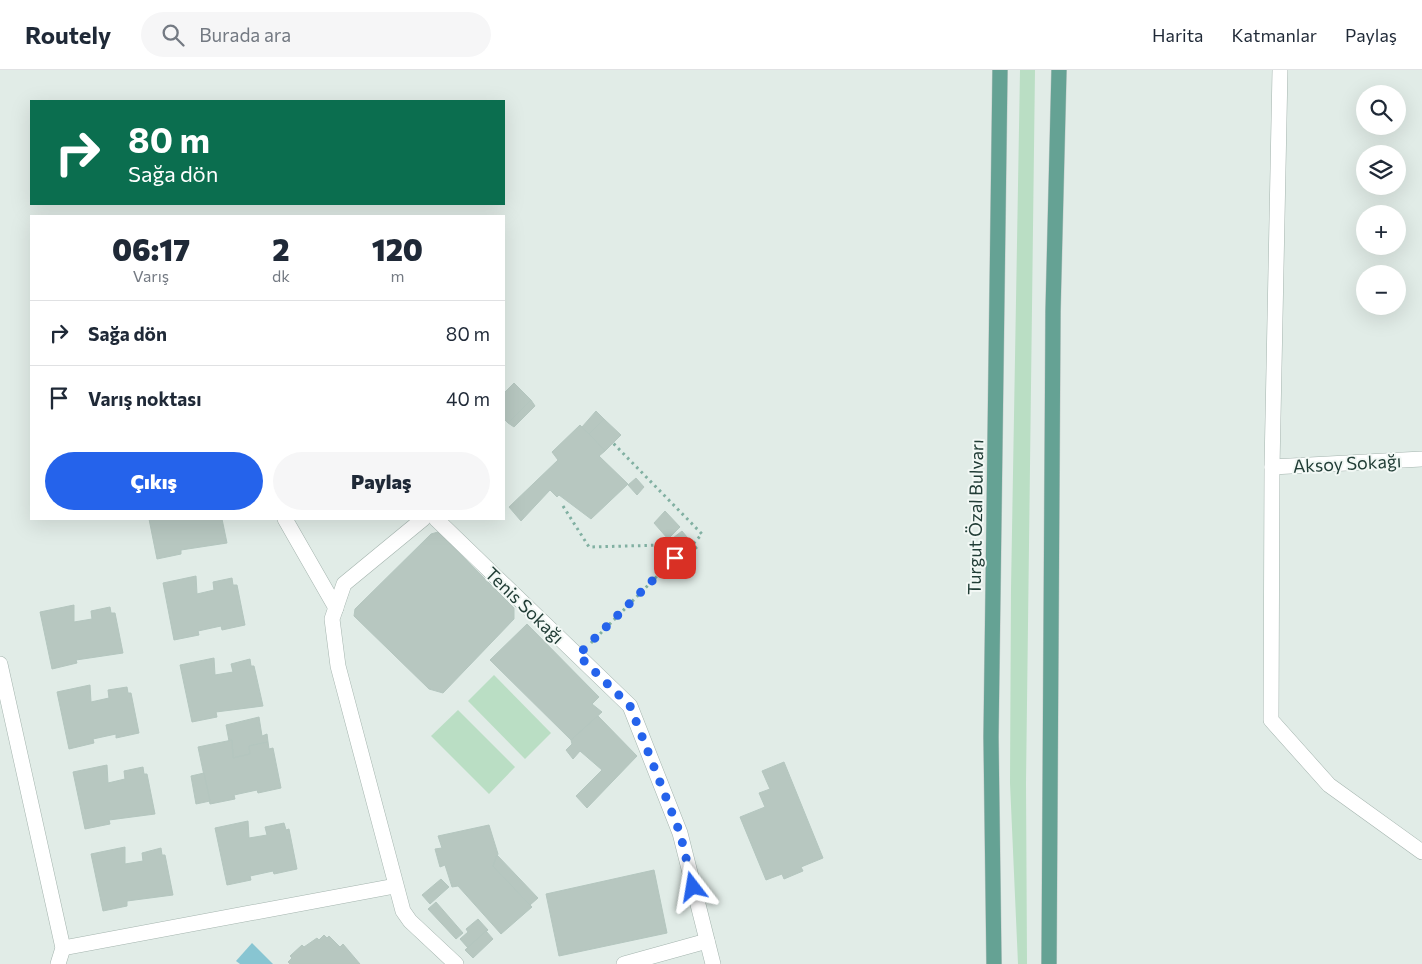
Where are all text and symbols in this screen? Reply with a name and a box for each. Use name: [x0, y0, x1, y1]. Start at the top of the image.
search box: [141, 12, 491, 57]
text: Routely: [25, 20, 111, 49]
icon: search: [159, 21, 187, 49]
text: Burada ara: [199, 23, 291, 46]
text: Harita: [1152, 24, 1204, 46]
text: Katmanlar: [1232, 24, 1317, 46]
text: Paylaş: [1345, 24, 1397, 46]
map controls: [1356, 85, 1406, 315]
button: search: [1356, 85, 1406, 135]
text: 80 m: [128, 117, 210, 160]
icon: right: [45, 120, 110, 185]
button: layers: [1356, 145, 1406, 195]
text: Sağa dön: [128, 160, 218, 187]
button: +: [1356, 205, 1406, 255]
text: 06:17: [112, 230, 190, 267]
text: 2: [272, 230, 290, 267]
text: 120: [372, 230, 423, 267]
button: −: [1356, 265, 1406, 315]
text: Varış: [133, 266, 169, 285]
text: dk: [272, 266, 290, 285]
text: m: [390, 266, 404, 285]
icon: right: [45, 319, 73, 347]
text: Sağa dön: [88, 322, 167, 345]
text: 80 m: [446, 322, 490, 345]
icon: arrive: [45, 384, 73, 412]
text: Varış noktası: [88, 387, 201, 410]
text: 40 m: [446, 387, 490, 410]
street label: Turgut Özal Bulvarı: [963, 439, 987, 595]
street label: Aksoy Sokağı: [1292, 449, 1402, 477]
button: Çıkış: [45, 452, 263, 510]
button: Paylaş: [273, 452, 490, 510]
pin: [654, 537, 696, 579]
icon: arrive: [661, 544, 689, 572]
street label: Tenis Sokağı: [481, 562, 569, 648]
position arrow: [666, 860, 718, 912]

